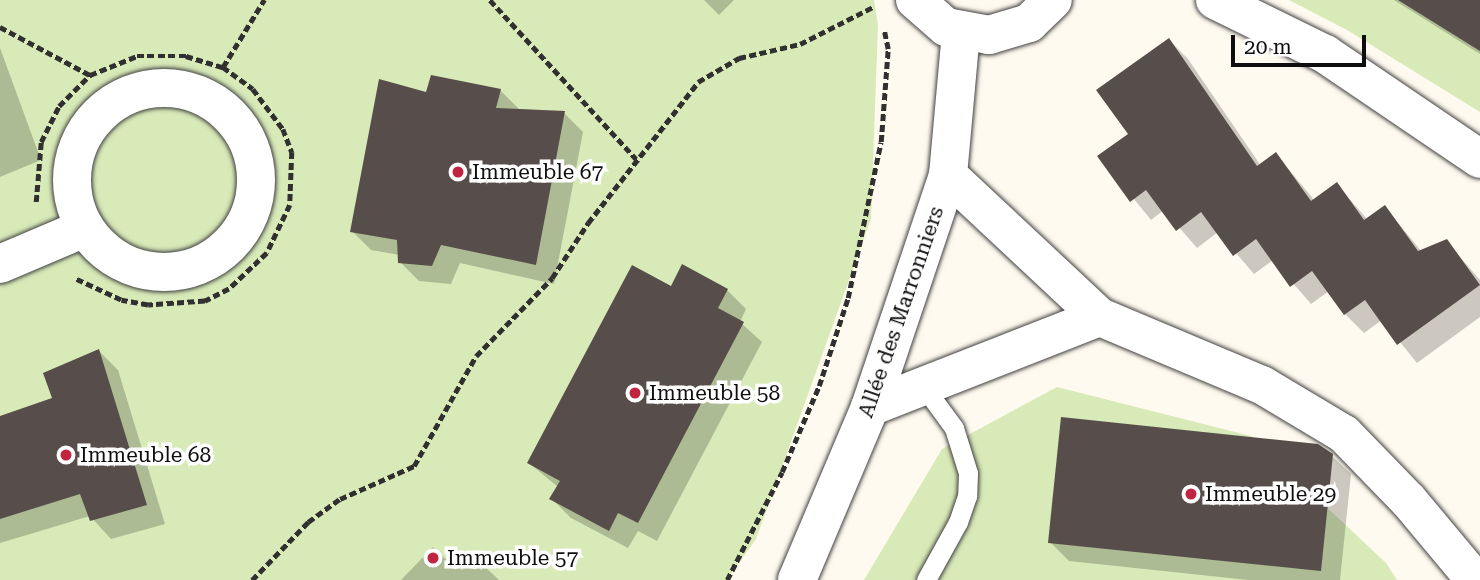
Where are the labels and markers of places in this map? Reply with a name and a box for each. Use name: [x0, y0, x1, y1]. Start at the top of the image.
place label: Immeuble 67: [472, 159, 603, 185]
marker: Immeuble 67: [450, 164, 466, 180]
place label: Immeuble 58: [649, 380, 780, 406]
marker: Immeuble 58: [627, 385, 643, 401]
place label: Immeuble 68: [80, 442, 211, 468]
marker: Immeuble 68: [58, 447, 74, 463]
place label: Immeuble 29: [1205, 481, 1336, 507]
marker: Immeuble 29: [1183, 486, 1199, 502]
place label: Immeuble 57: [447, 545, 578, 571]
marker: Immeuble 57: [425, 550, 441, 566]

